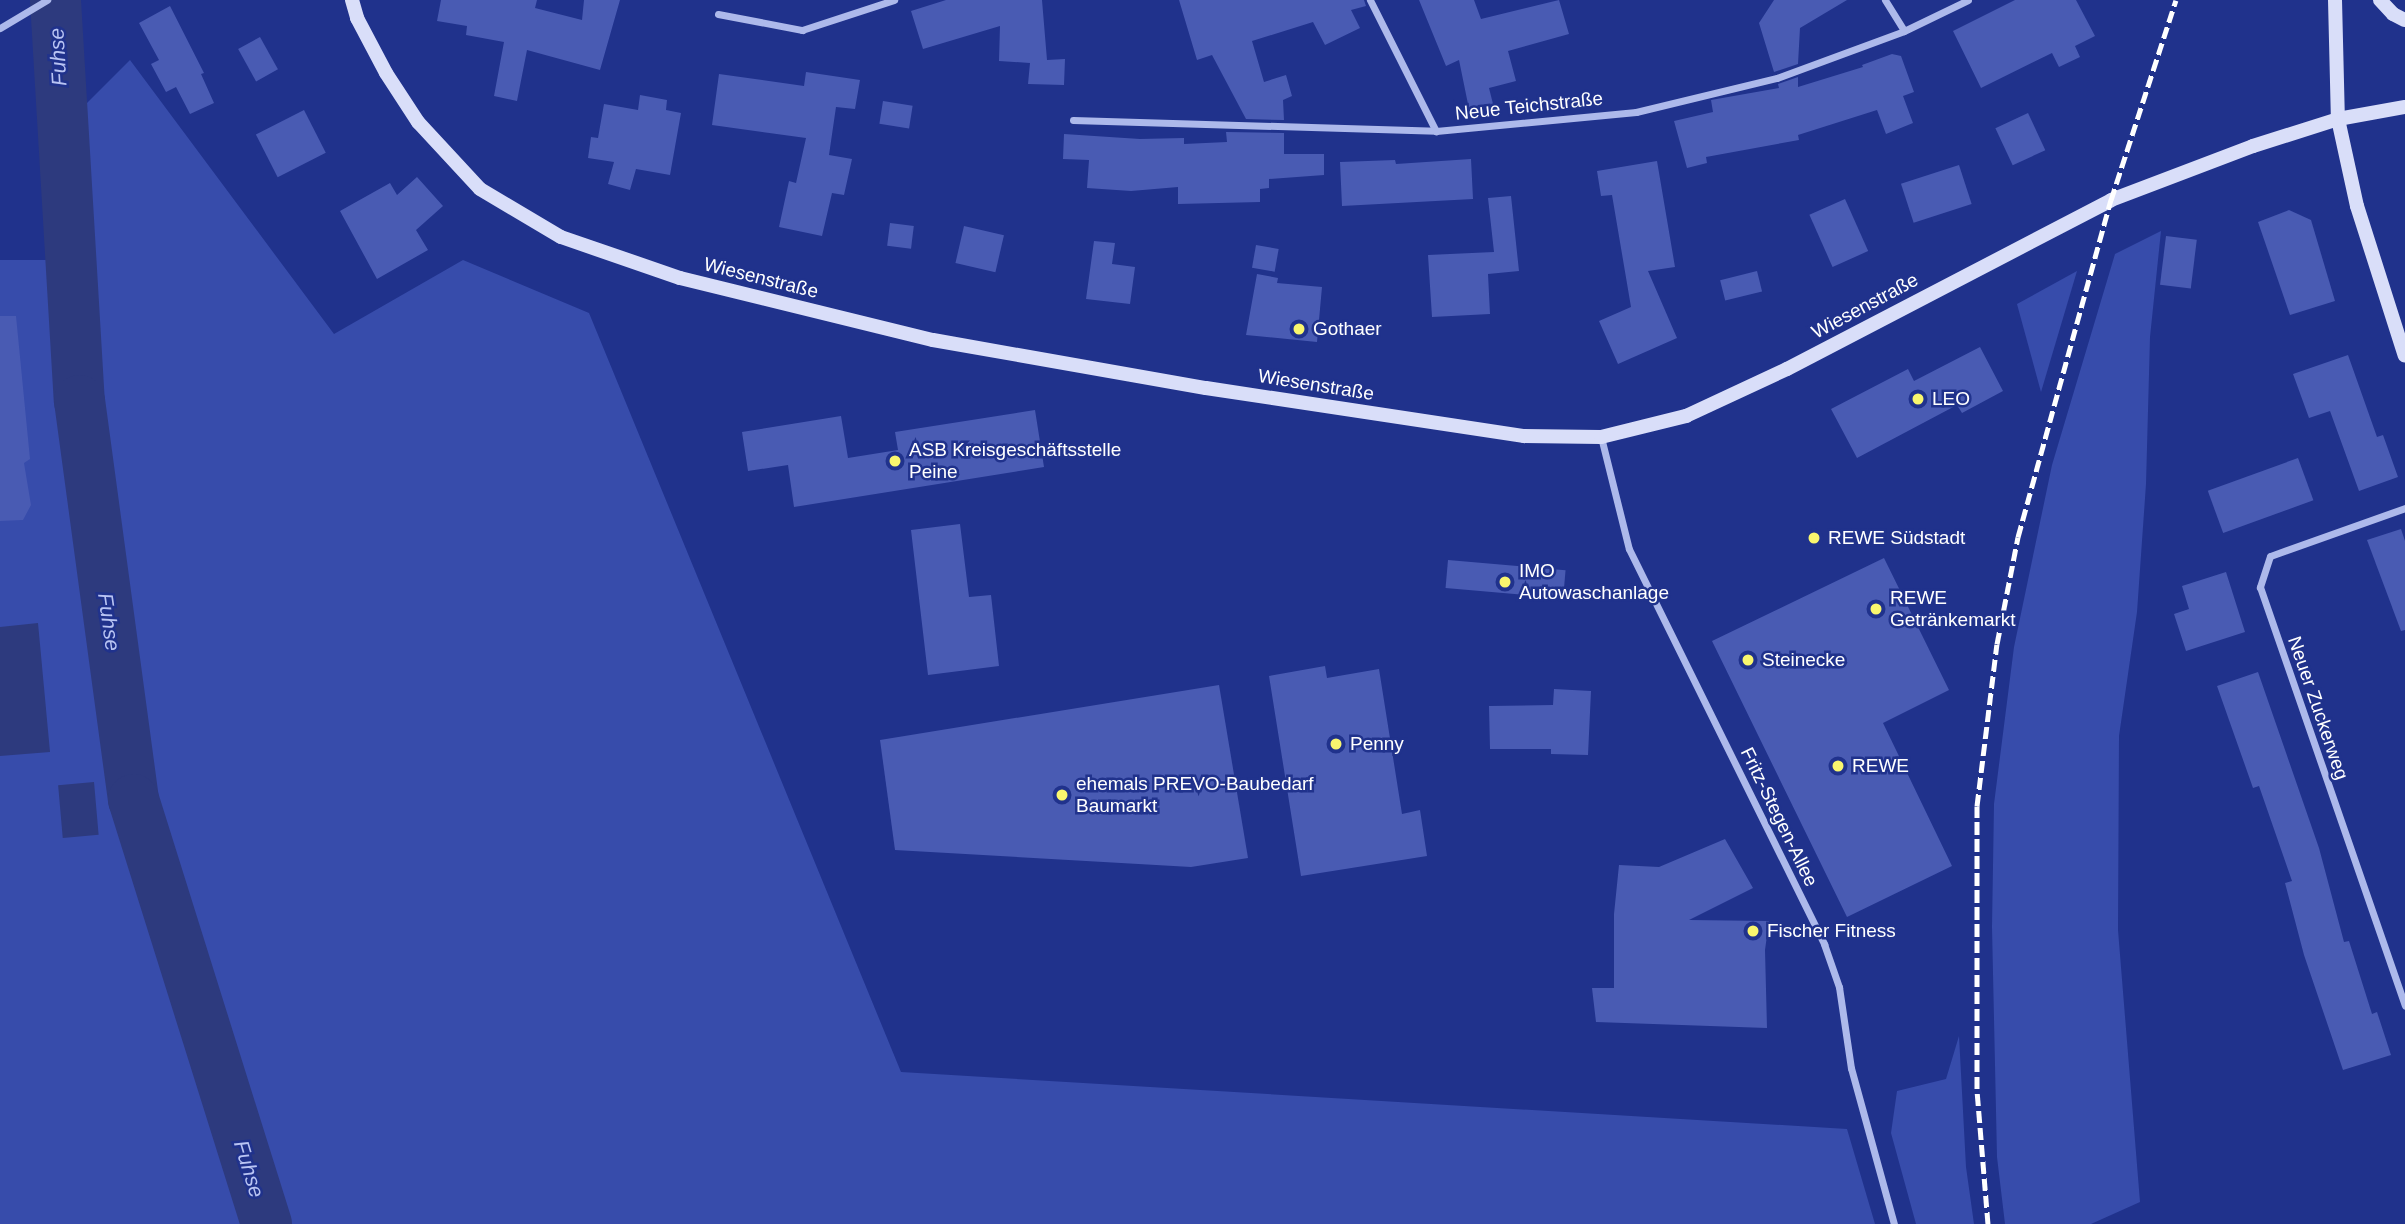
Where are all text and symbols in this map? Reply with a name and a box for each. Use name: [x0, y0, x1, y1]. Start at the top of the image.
water label: Fuhse: [44, 27, 72, 87]
street label: Neue Teichstraße: [1454, 87, 1604, 125]
street label: Wiesenstraße: [701, 253, 821, 303]
street label: Wiesenstraße: [1808, 268, 1922, 344]
place label: Gothaer: [1313, 318, 1382, 340]
marker: Gothaer: [1291, 321, 1307, 337]
street label: Wiesenstraße: [1256, 365, 1376, 405]
place label: LEO: [1932, 388, 1970, 410]
marker: LEO: [1910, 391, 1926, 407]
place label: ASB Kreisgeschäftsstelle Peine: [909, 439, 1121, 483]
marker: ASB Kreisgeschäftsstelle Peine: [887, 453, 903, 469]
place label: REWE Südstadt: [1828, 527, 1965, 549]
marker: REWE Südstadt: [1806, 530, 1822, 546]
place label: IMO Autowaschanlage: [1519, 560, 1669, 604]
marker: IMO Autowaschanlage: [1497, 574, 1513, 590]
place label: REWE Getränkemarkt: [1890, 587, 2016, 631]
water label: Fuhse: [92, 591, 126, 653]
marker: REWE Getränkemarkt: [1868, 601, 1884, 617]
street label: Neuer Zuckerweg: [2283, 633, 2353, 783]
place label: Steinecke: [1762, 649, 1845, 671]
marker: Steinecke: [1740, 652, 1756, 668]
place label: Penny: [1350, 733, 1404, 755]
marker: Penny: [1328, 736, 1344, 752]
street label: Fritz-Stegen-Allee: [1735, 744, 1823, 890]
place label: REWE: [1852, 755, 1909, 777]
marker: REWE: [1830, 758, 1846, 774]
place label: ehemals PREVO-Baubedarf Baumarkt: [1076, 773, 1314, 817]
marker: ehemals PREVO-Baubedarf Baumarkt: [1054, 787, 1070, 803]
place label: Fischer Fitness: [1767, 920, 1896, 942]
marker: Fischer Fitness: [1745, 923, 1761, 939]
water label: Fuhse: [228, 1137, 270, 1201]

